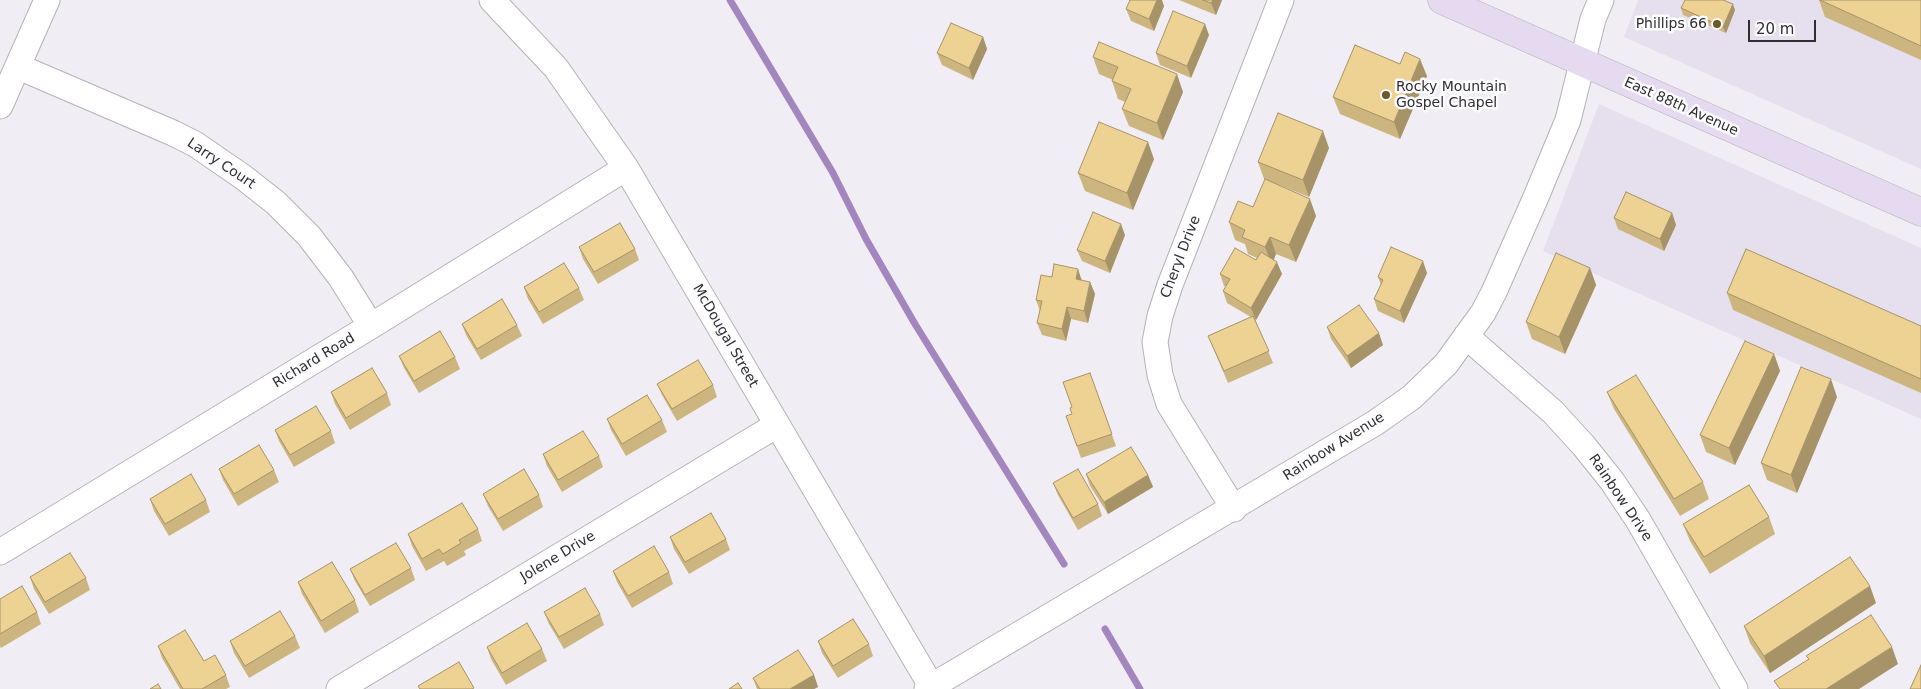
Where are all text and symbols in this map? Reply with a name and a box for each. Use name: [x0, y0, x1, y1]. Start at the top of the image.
scale bar: [1751, 10, 1818, 42]
place label: Phillips 66: [1636, 16, 1707, 32]
marker: Phillips 66: [1711, 18, 1723, 30]
text: 20 m: [1756, 20, 1794, 38]
street label: East 88th Avenue: [1621, 74, 1741, 140]
place label: Rocky Mountain Gospel Chapel: [1396, 79, 1507, 111]
marker: Rocky Mountain Gospel Chapel: [1380, 89, 1392, 101]
street label: Larry Court: [184, 135, 258, 193]
street label: Cheryl Drive: [1158, 213, 1204, 301]
street label: McDougal Street: [689, 281, 761, 391]
street label: Richard Road: [270, 330, 358, 392]
street label: Rainbow Avenue: [1280, 409, 1388, 485]
street label: Rainbow Drive: [1585, 451, 1655, 545]
street label: Jolene Drive: [517, 528, 599, 586]

